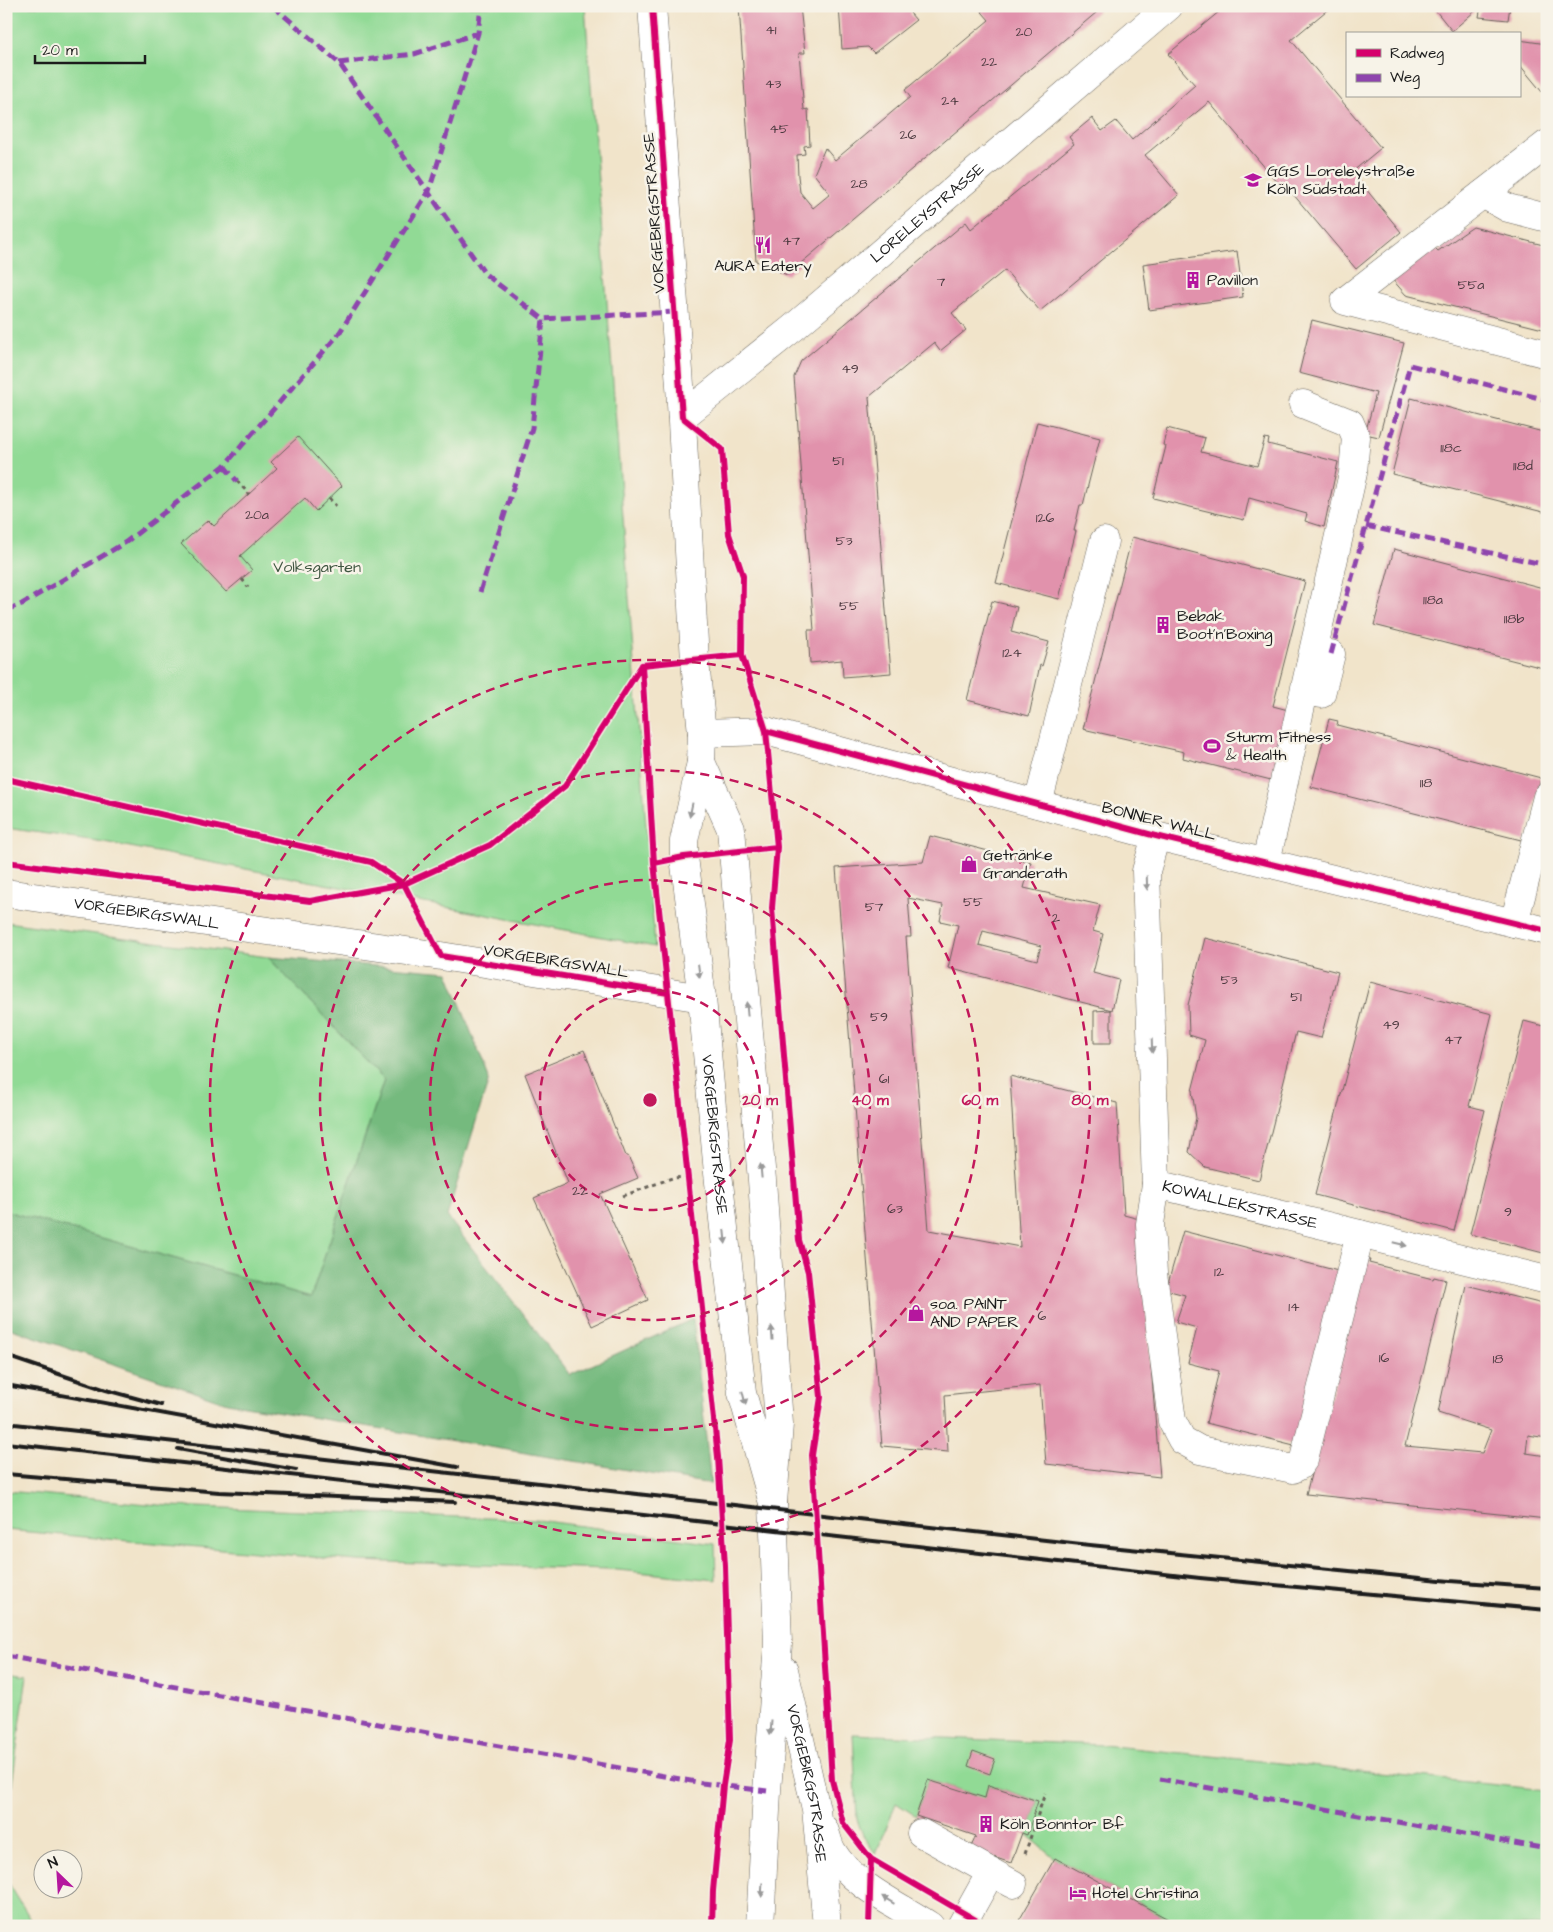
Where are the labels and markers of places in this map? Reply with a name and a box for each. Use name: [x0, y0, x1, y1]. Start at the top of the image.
place label: GGS Loreleystraße Köln Südstadt: [1267, 160, 1415, 200]
school or university icon: GGS Loreleystraße Köln Südstadt: [1243, 170, 1263, 190]
restaurant icon: AURA Eatery: [753, 235, 773, 255]
place label: AURA Eatery: [714, 255, 812, 278]
place label: Pavillon: [1207, 269, 1258, 291]
building icon: Pavillon: [1183, 270, 1203, 290]
place label: Bebak Boot'n'Boxing: [1177, 605, 1273, 646]
building icon: Bebak Boot'n'Boxing: [1153, 615, 1173, 635]
place label: Sturm Fitness & Health: [1226, 726, 1331, 766]
sports icon: Sturm Fitness & Health: [1202, 736, 1222, 756]
place label: Getränke Granderath: [983, 844, 1067, 884]
shop icon: Getränke Granderath: [959, 854, 979, 874]
centre of rings: [641, 1091, 659, 1109]
place label: soa. PAINT AND PAPER: [930, 1293, 1019, 1333]
shop icon: soa. PAINT AND PAPER: [906, 1303, 926, 1323]
place label: Köln Bonntor Bf: [1000, 1813, 1124, 1835]
building icon: Köln Bonntor Bf: [976, 1814, 996, 1834]
place label: Hotel Christina: [1092, 1882, 1198, 1904]
hotel icon: Hotel Christina: [1068, 1883, 1088, 1903]

